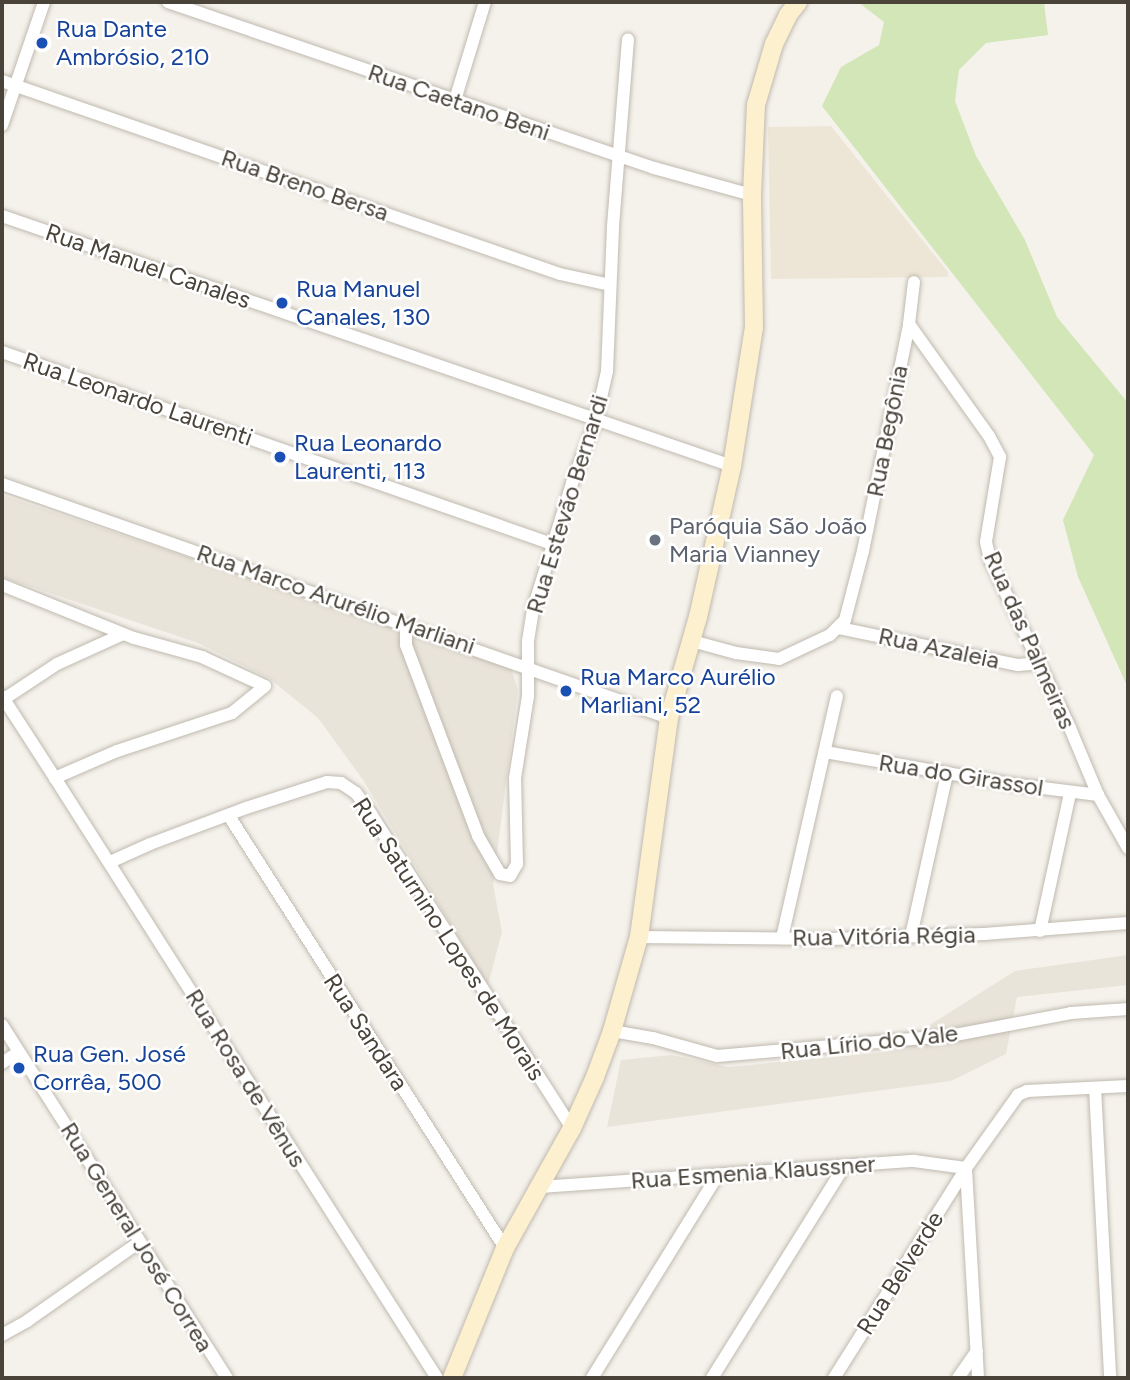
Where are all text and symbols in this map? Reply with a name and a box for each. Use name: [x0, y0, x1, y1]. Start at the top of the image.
place label: Rua Dante Ambrósio, 210: [56, 15, 210, 71]
marker: Rua Dante Ambrósio, 210: [34, 35, 50, 51]
street label: Rua Caetano Beni: [364, 57, 554, 147]
street label: Rua Breno Bersa: [218, 143, 392, 227]
street label: Rua Manuel Canales: [42, 217, 254, 315]
place label: Rua Manuel Canales, 130: [296, 275, 430, 331]
marker: Rua Manuel Canales, 130: [274, 295, 290, 311]
street label: Rua Leonardo Laurenti: [19, 346, 257, 452]
street label: Rua Begônia: [860, 363, 914, 499]
street label: Rua Estevão Bernardi: [520, 391, 614, 617]
place label: Rua Leonardo Laurenti, 113: [294, 429, 442, 485]
marker: Rua Leonardo Laurenti, 113: [272, 449, 288, 465]
place label: Paróquia São João Maria Vianney: [669, 512, 867, 568]
marker: Paróquia São João Maria Vianney: [647, 532, 663, 548]
street label: Rua Marco Arurélio Marliani: [193, 538, 479, 660]
street label: Rua das Palmeiras: [978, 547, 1082, 733]
street label: Rua Azaleia: [876, 621, 1002, 675]
place label: Rua Marco Aurélio Marliani, 52: [580, 663, 776, 719]
marker: Rua Marco Aurélio Marliani, 52: [558, 683, 574, 699]
street label: Rua do Girassol: [877, 748, 1045, 802]
street label: Rua Saturnino Lopes de Morais: [347, 792, 551, 1086]
street label: Rua Vitória Régia: [792, 920, 976, 952]
street label: Rua Sandara: [318, 968, 414, 1096]
street label: Rua Rosa de Vênus: [180, 984, 312, 1172]
street label: Rua Lírio do Vale: [779, 1018, 959, 1066]
place label: Rua Gen. José Corrêa, 500: [33, 1040, 186, 1096]
marker: Rua Gen. José Corrêa, 500: [11, 1060, 27, 1076]
street label: Rua General José Correa: [54, 1117, 220, 1357]
street label: Rua Esmenia Klaussner: [630, 1149, 876, 1195]
street label: Rua Belverde: [851, 1206, 949, 1340]

